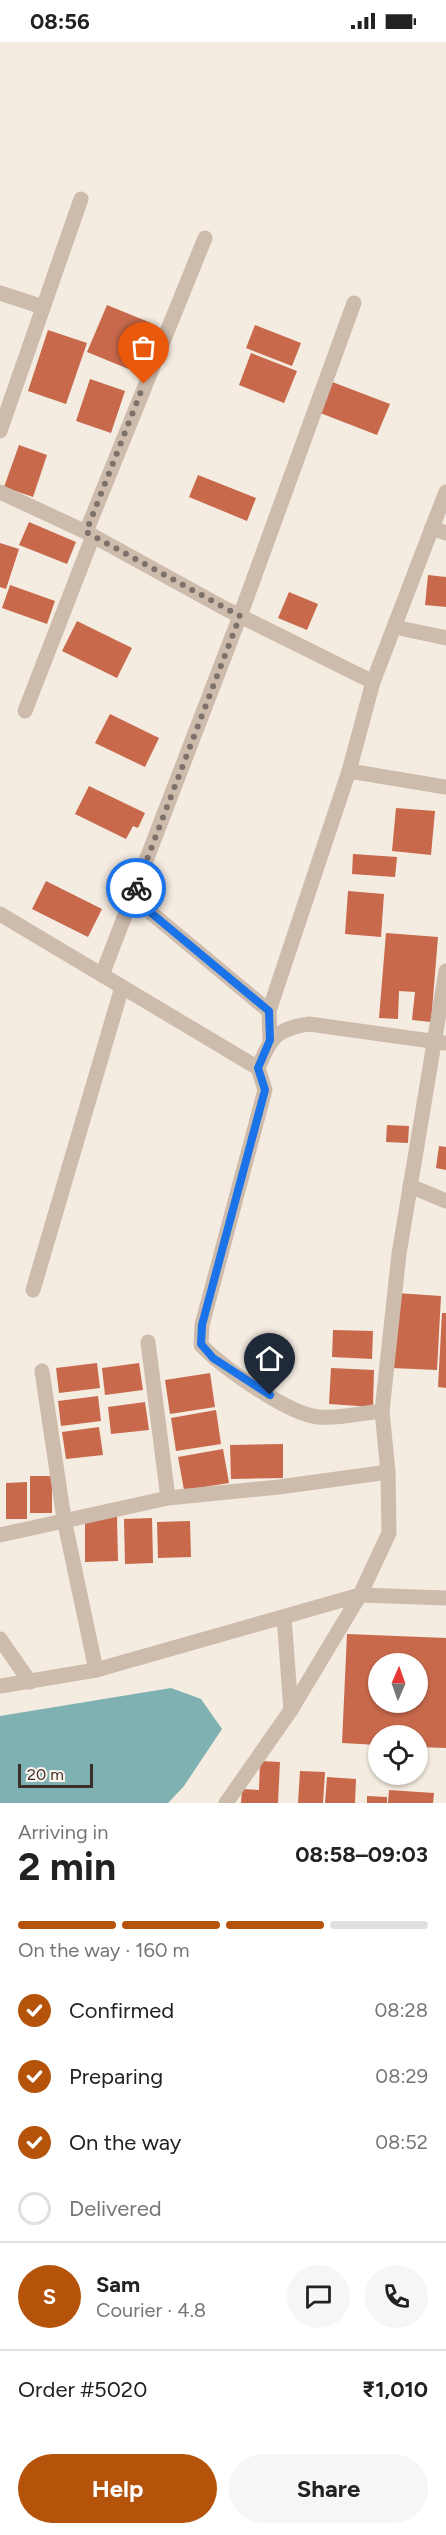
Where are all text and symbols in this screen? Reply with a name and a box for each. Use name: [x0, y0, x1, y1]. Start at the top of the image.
text: 08:56: [30, 8, 90, 35]
pin: [118, 322, 169, 384]
icon: bag: [127, 331, 160, 364]
courier: [106, 858, 166, 918]
icon: bike: [120, 872, 153, 905]
pin: [244, 1333, 295, 1395]
icon: home: [253, 1342, 286, 1375]
north arrow: [368, 1653, 428, 1713]
map controls: [368, 1653, 428, 1785]
button: locate: [368, 1725, 428, 1785]
scale bar: [18, 1761, 93, 1788]
text: 20 m: [27, 1765, 64, 1784]
text: Arriving in: [18, 1820, 108, 1844]
text: 08:58–09:03: [295, 1841, 428, 1868]
text: 2 min: [18, 1843, 116, 1890]
text: On the way · 160 m: [18, 1938, 190, 1962]
icon: check: [18, 1994, 51, 2027]
text: Confirmed: [69, 1997, 174, 2024]
text: 08:28: [374, 1998, 428, 2022]
icon: check: [18, 2060, 51, 2093]
text: Preparing: [69, 2063, 163, 2090]
text: 08:29: [375, 2064, 428, 2088]
icon: check: [18, 2126, 51, 2159]
text: On the way: [69, 2129, 181, 2156]
text: 08:52: [375, 2130, 428, 2154]
text: Delivered: [69, 2195, 162, 2222]
button: chat: [287, 2265, 350, 2328]
button: phone: [365, 2265, 428, 2328]
text: Sam: [96, 2271, 140, 2298]
text: S: [43, 2283, 56, 2310]
text: Courier · 4.8: [96, 2298, 206, 2322]
text: Order #5020: [18, 2376, 147, 2403]
text: ₹1,010: [362, 2376, 428, 2403]
button: Help: [18, 2454, 217, 2523]
button: Share: [229, 2454, 428, 2523]

